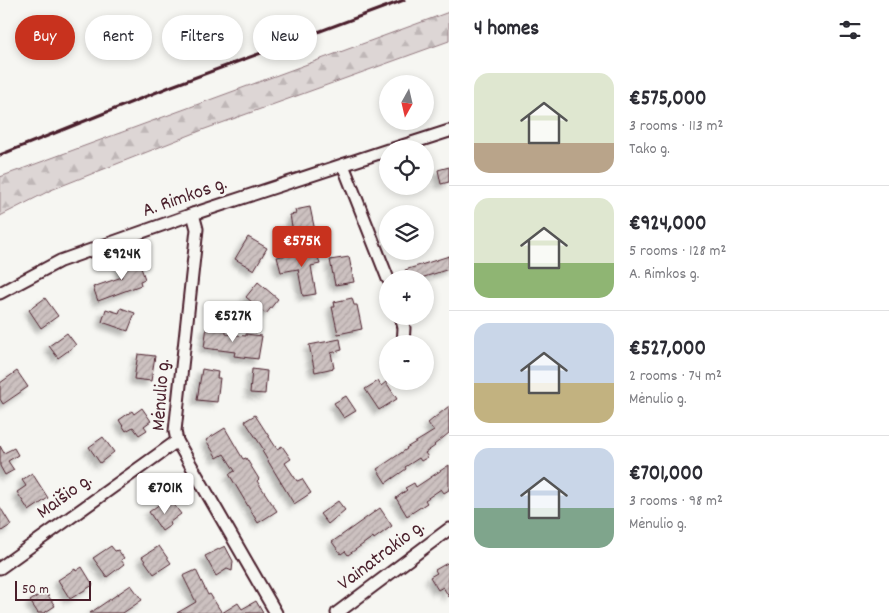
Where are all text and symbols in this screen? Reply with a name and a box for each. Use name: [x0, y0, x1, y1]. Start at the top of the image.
chip: Buy: [15, 15, 75, 60]
chip: Rent: [85, 15, 152, 60]
chip: Filters: [162, 15, 243, 60]
chip: New: [253, 15, 317, 60]
text: 4 homes: [474, 15, 539, 45]
icon: filters: [836, 16, 864, 44]
north arrow: [379, 75, 434, 130]
map controls: [379, 75, 434, 390]
text: €575,000: [629, 85, 707, 115]
icon: home: [514, 93, 574, 153]
text: 3 rooms · 113 m²: [629, 115, 723, 138]
text: Tako g.: [629, 138, 670, 161]
button: locate: [379, 140, 434, 195]
street label: A. Rimkos g.: [139, 170, 231, 226]
button: layers: [379, 205, 434, 260]
text: €924,000: [629, 210, 707, 240]
icon: home: [514, 218, 574, 278]
pin: €575K: [267, 226, 337, 268]
text: €575K: [283, 230, 321, 253]
pin: €924K: [87, 238, 157, 281]
text: 5 rooms · 128 m²: [629, 240, 726, 263]
text: €924K: [103, 243, 141, 266]
text: A. Rimkos g.: [629, 263, 700, 286]
button: +: [379, 270, 434, 325]
pin: €527K: [198, 300, 268, 343]
text: €527K: [215, 305, 251, 328]
button: −: [379, 335, 434, 390]
text: €527,000: [629, 335, 706, 365]
icon: home: [514, 343, 574, 403]
street label: Mėnulio g.: [146, 358, 178, 432]
text: 2 rooms · 74 m²: [629, 365, 722, 388]
text: Mėnulio g.: [629, 388, 687, 411]
text: €701,000: [629, 460, 703, 490]
street label: Maišio g.: [31, 467, 99, 527]
icon: home: [514, 468, 574, 528]
pin: €701K: [130, 472, 200, 515]
text: €701K: [148, 477, 182, 500]
text: 3 rooms · 98 m²: [629, 490, 723, 513]
text: Mėnulio g.: [629, 513, 687, 536]
street label: Vainatrakio g.: [332, 514, 432, 598]
scale bar: [15, 578, 91, 601]
text: 50 m: [22, 580, 49, 600]

